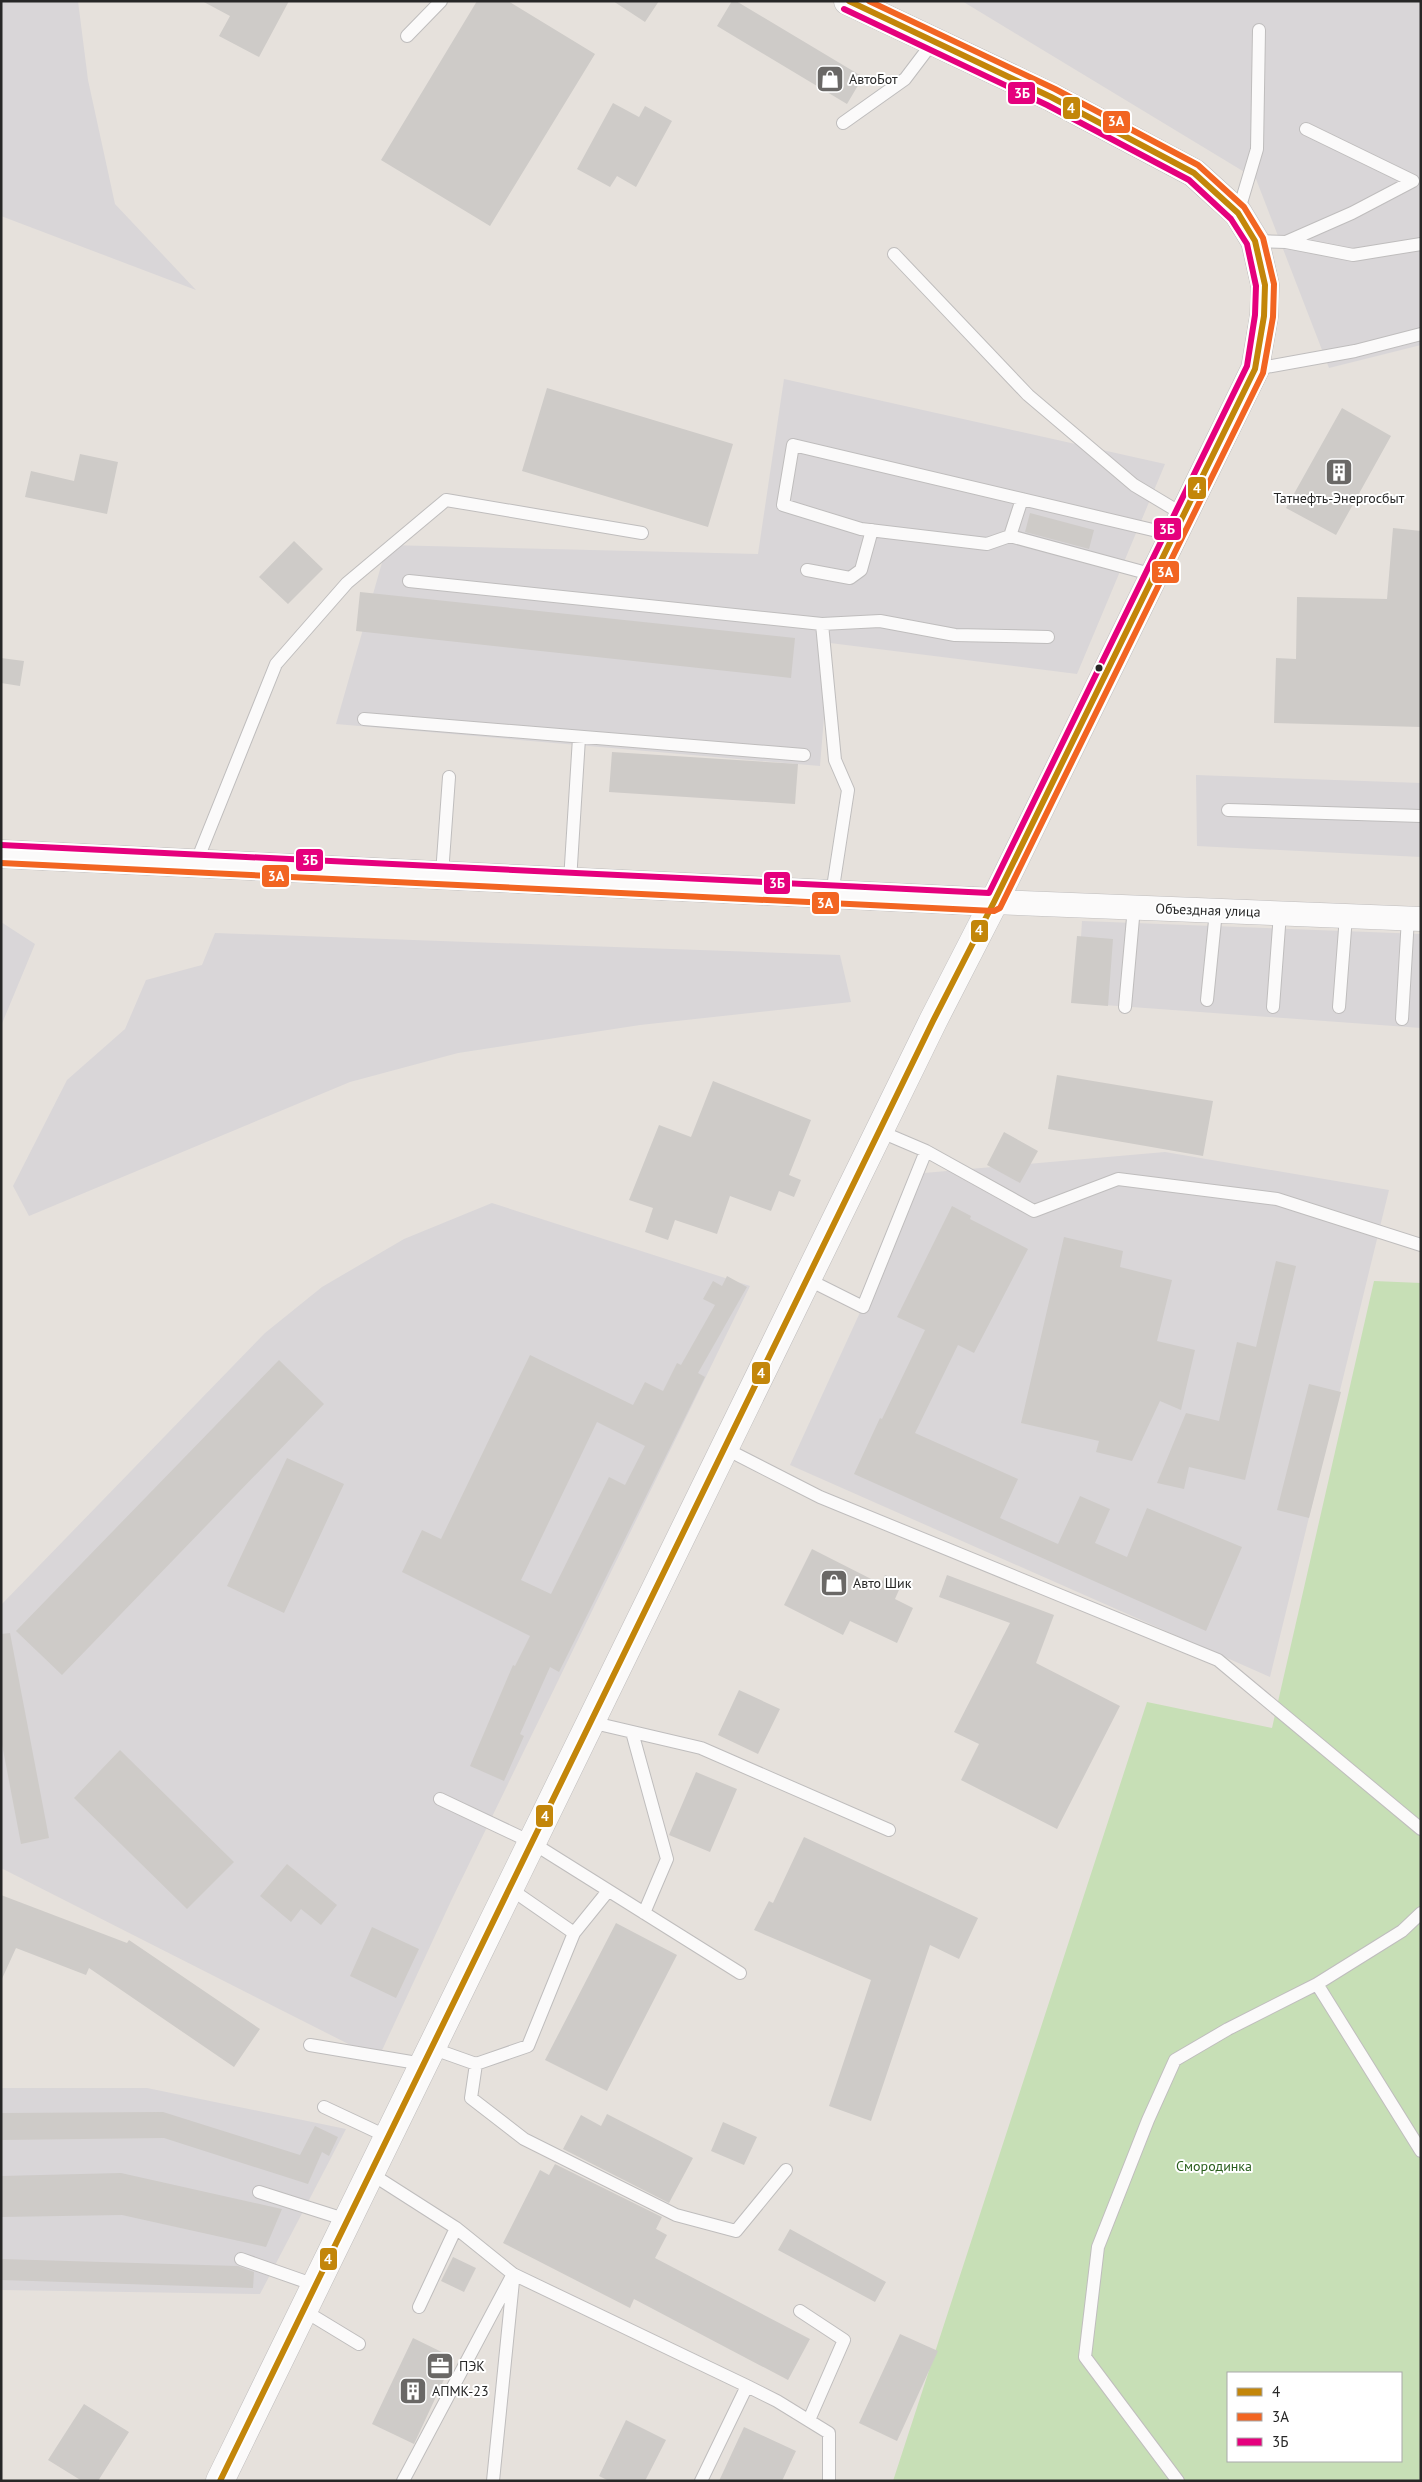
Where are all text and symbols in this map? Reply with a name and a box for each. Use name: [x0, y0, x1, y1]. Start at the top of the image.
shop icon: АвтоБот: [815, 64, 845, 94]
place label: АвтоБот: [849, 70, 898, 88]
line badge: 3Б: [1007, 81, 1036, 105]
text: 3Б: [1014, 84, 1030, 102]
line badge: 4: [1062, 96, 1081, 120]
text: 4: [1067, 99, 1075, 117]
line badge: 3А: [1102, 110, 1131, 134]
text: 3А: [1108, 112, 1125, 130]
building icon: Татнефть-Энергосбыт: [1324, 457, 1354, 487]
line badge: 4: [1187, 476, 1207, 500]
text: 4: [1193, 479, 1201, 497]
place label: Татнефть-Энергосбыт: [1274, 489, 1405, 507]
line badge: 3Б: [1153, 517, 1182, 541]
text: 3Б: [1159, 520, 1175, 538]
line badge: 3А: [1151, 560, 1180, 584]
text: 3А: [1157, 563, 1174, 581]
unlabelled marker: [1094, 663, 1104, 673]
line badge: 3Б: [295, 848, 324, 872]
text: 3Б: [302, 851, 318, 869]
line badge: 3А: [261, 864, 290, 888]
text: 3А: [268, 867, 285, 885]
line badge: 3Б: [763, 871, 791, 895]
text: 3Б: [769, 874, 785, 892]
line badge: 3А: [811, 891, 840, 915]
text: 3А: [817, 894, 834, 912]
street label: Объездная улица: [1155, 899, 1261, 921]
line badge: 4: [970, 919, 989, 943]
text: 4: [975, 921, 983, 939]
line badge: 4: [751, 1361, 771, 1385]
text: 4: [757, 1364, 765, 1382]
shop icon: Авто Шик: [819, 1568, 849, 1598]
place label: Авто Шик: [853, 1574, 912, 1592]
line badge: 4: [535, 1804, 554, 1828]
text: 4: [541, 1807, 549, 1825]
park label: Смородинка: [1176, 2157, 1252, 2175]
line badge: 4: [319, 2247, 338, 2271]
text: 4: [324, 2250, 332, 2268]
office icon: ПЭК: [425, 2351, 455, 2381]
place label: ПЭК: [459, 2357, 485, 2375]
legend: [1227, 2372, 1402, 2462]
building icon: АПМК-23: [398, 2376, 428, 2406]
place label: АПМК-23: [432, 2382, 489, 2400]
text: 4: [1272, 2382, 1280, 2401]
text: 3А: [1272, 2407, 1289, 2426]
text: 3Б: [1272, 2432, 1288, 2451]

